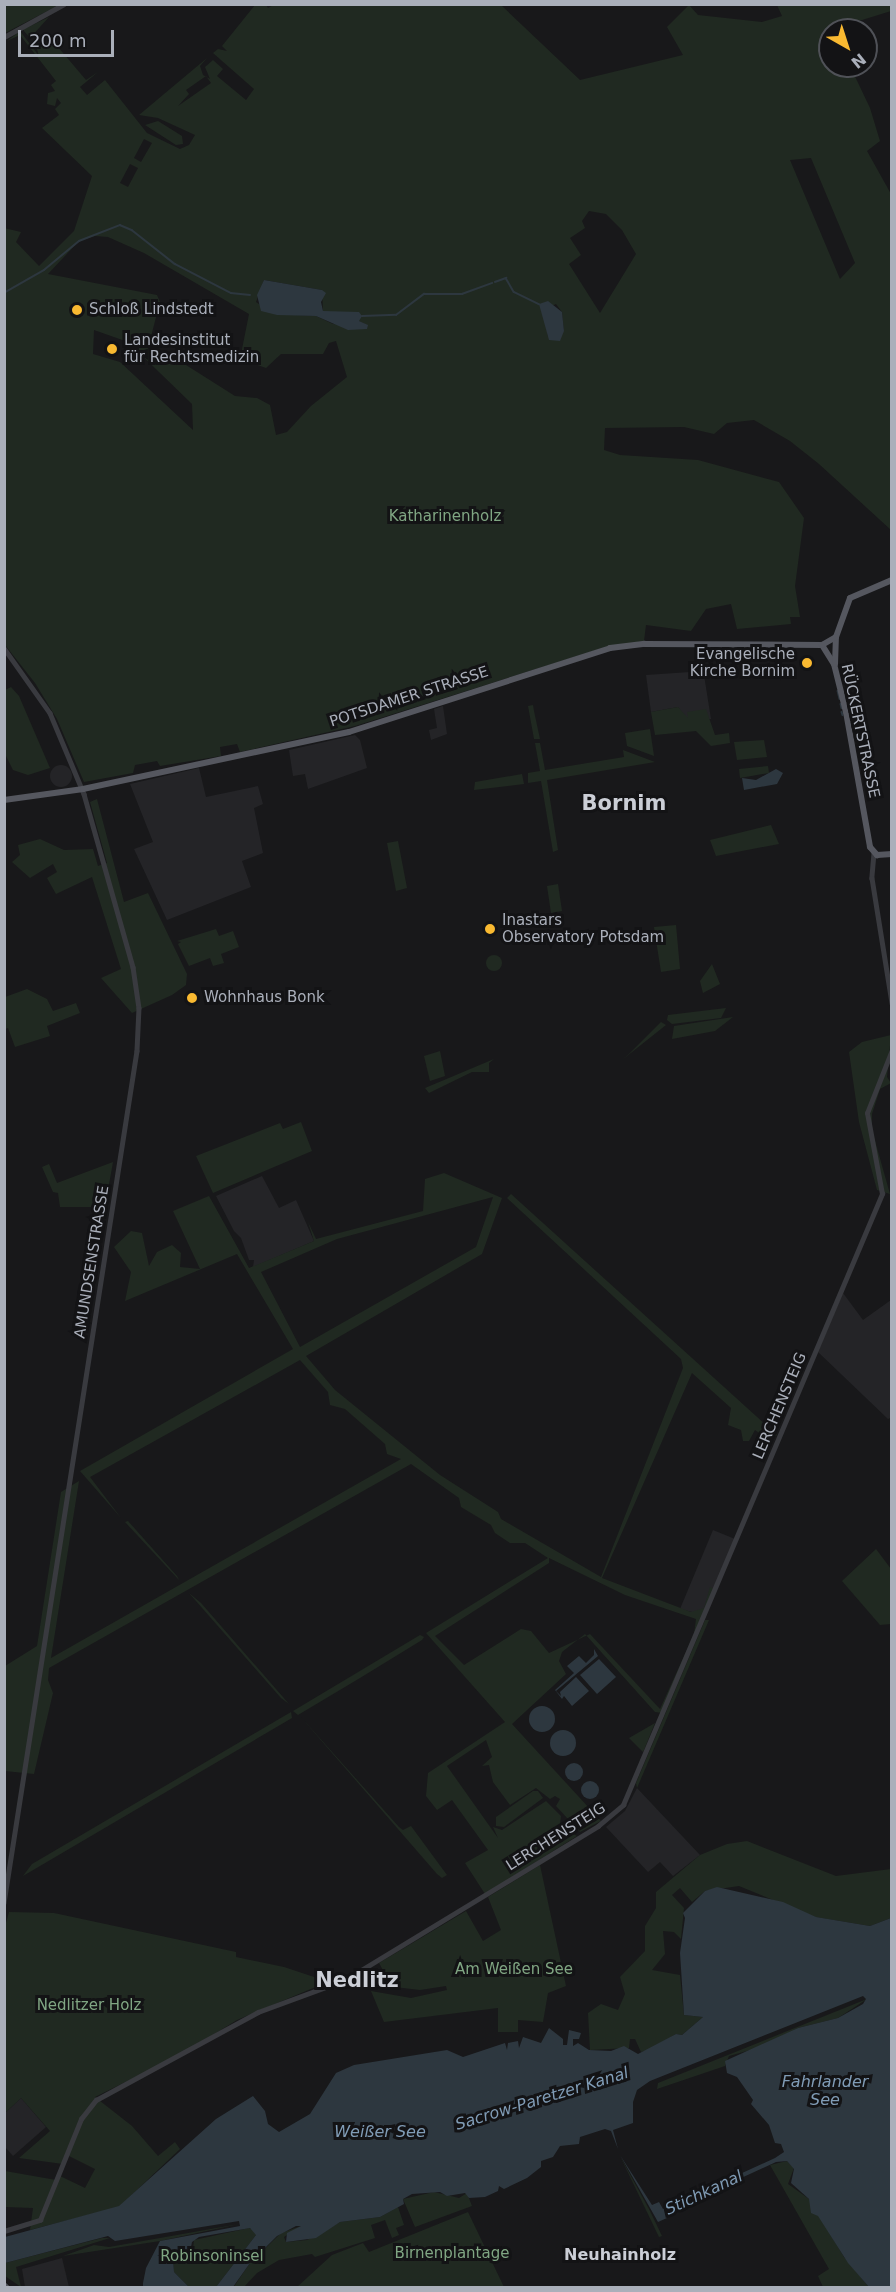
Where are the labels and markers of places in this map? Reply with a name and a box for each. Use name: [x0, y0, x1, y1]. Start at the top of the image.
place label: Schloß Lindstedt: [89, 301, 214, 319]
marker: Schloß Lindstedt: [70, 303, 84, 317]
place label: Landesinstitut für Rechtsmedizin: [124, 331, 259, 366]
marker: Landesinstitut für Rechtsmedizin: [105, 342, 119, 356]
place label: Evangelische Kirche Bornim: [690, 645, 795, 680]
marker: Evangelische Kirche Bornim: [800, 656, 814, 670]
place label: Inastars Observatory Potsdam: [502, 911, 664, 946]
marker: Inastars Observatory Potsdam: [483, 922, 497, 936]
place label: Wohnhaus Bonk: [204, 989, 325, 1007]
marker: Wohnhaus Bonk: [185, 991, 199, 1005]

